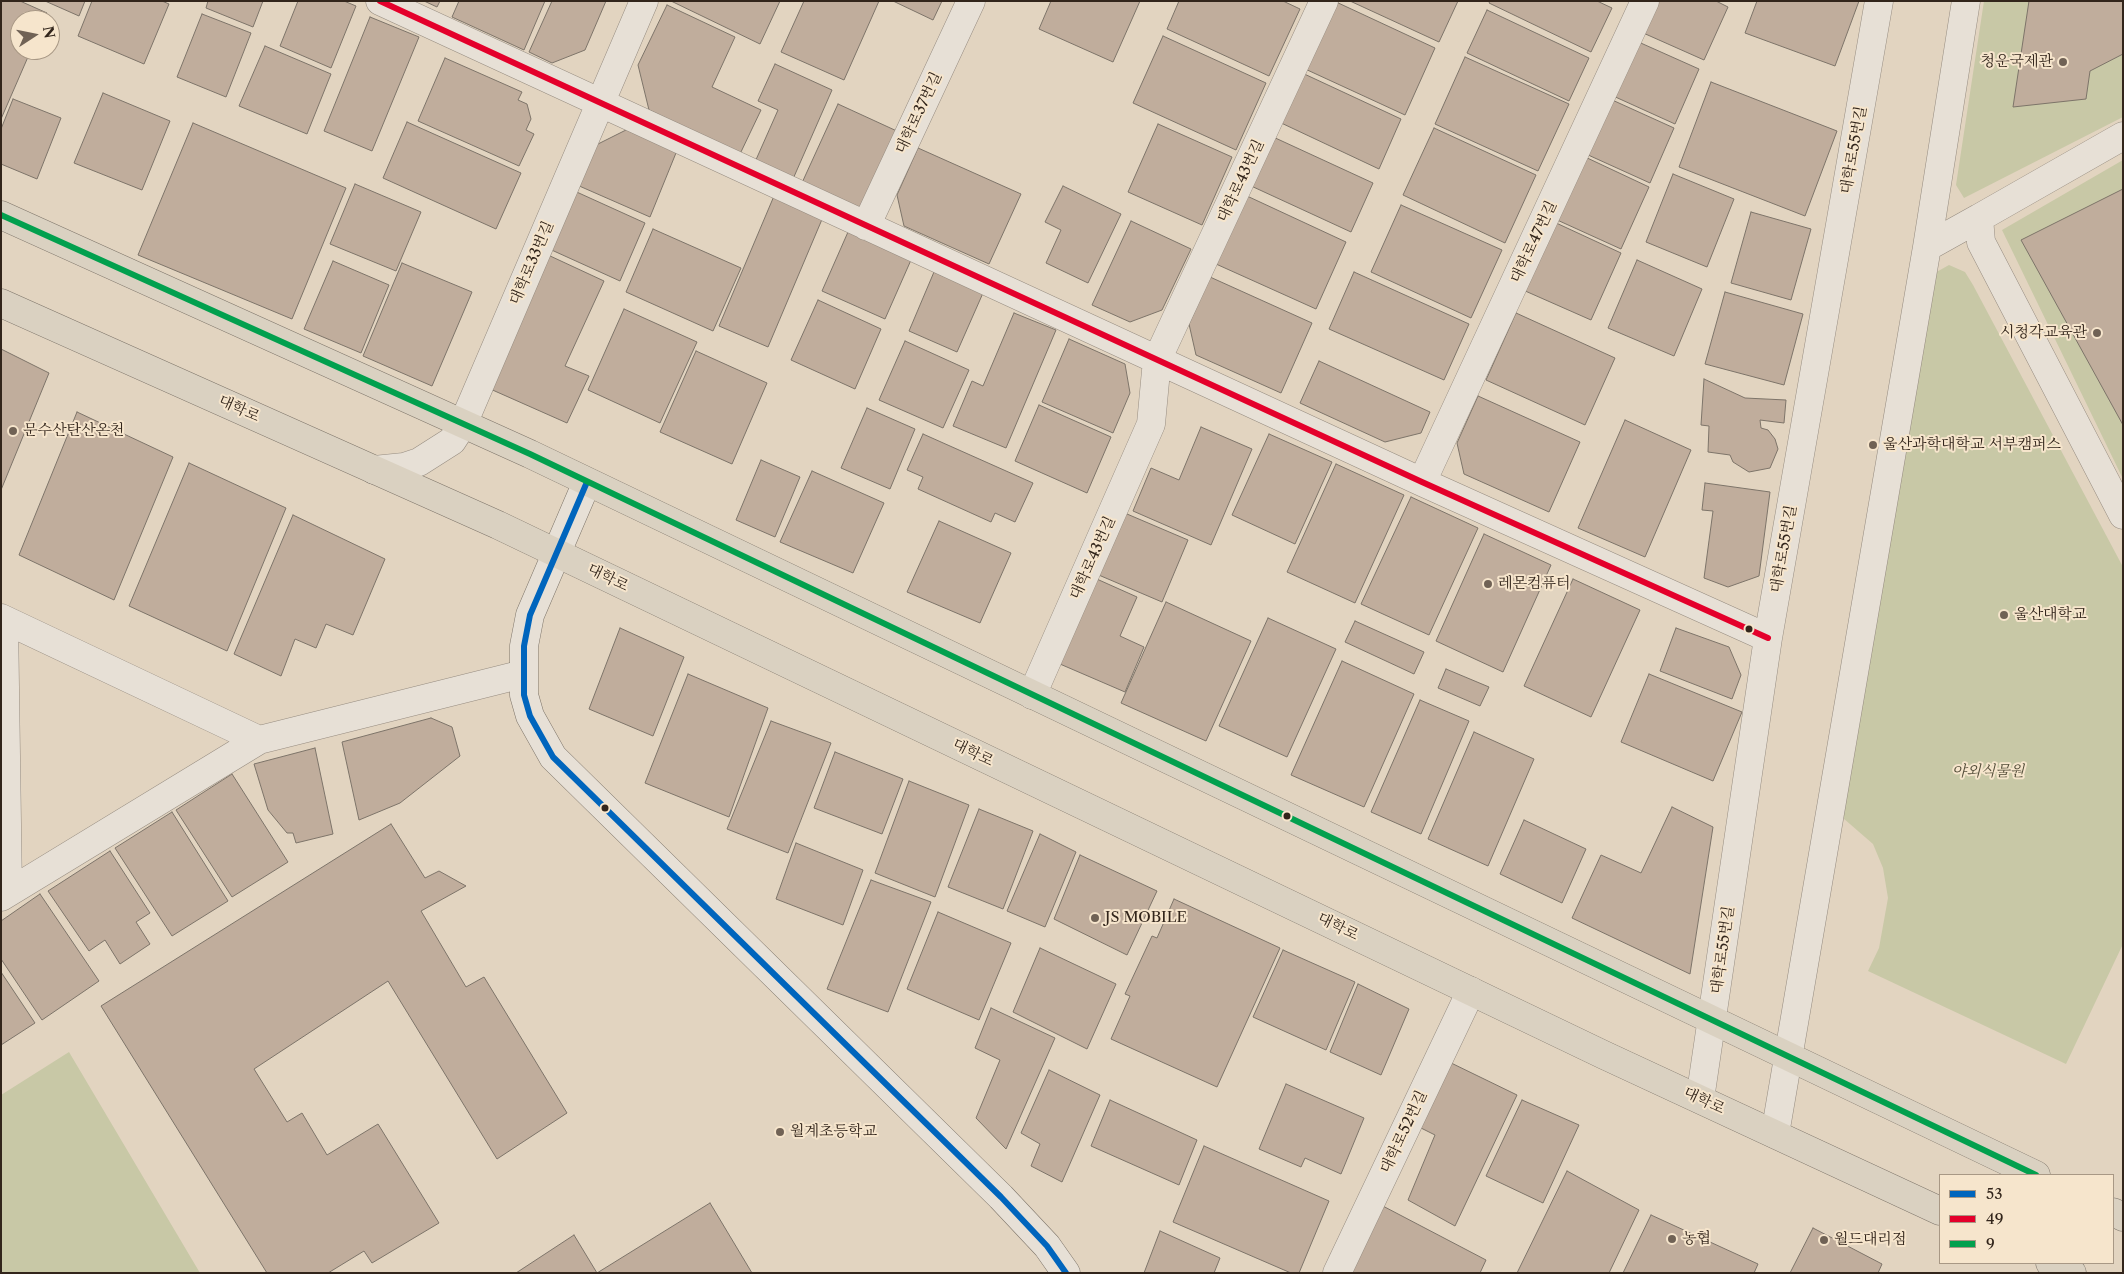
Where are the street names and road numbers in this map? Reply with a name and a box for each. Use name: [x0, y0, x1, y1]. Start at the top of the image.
street label: 대학로37번길: [892, 69, 946, 157]
street label: 대학로55번길: [1837, 105, 1871, 195]
street label: 대학로43번길: [1214, 137, 1268, 225]
street label: 대학로47번길: [1507, 198, 1561, 286]
street label: 대학로33번길: [506, 219, 558, 307]
street label: 대학로: [215, 392, 263, 426]
street label: 대학로55번길: [1767, 504, 1801, 594]
street label: 대학로43번길: [1067, 514, 1119, 602]
street label: 대학로: [585, 560, 631, 596]
street label: 대학로: [950, 735, 996, 771]
street label: 대학로55번길: [1708, 905, 1738, 995]
street label: 대학로: [1315, 909, 1361, 945]
street label: 대학로: [1680, 1084, 1728, 1118]
street label: 대학로52번길: [1377, 1088, 1431, 1176]

